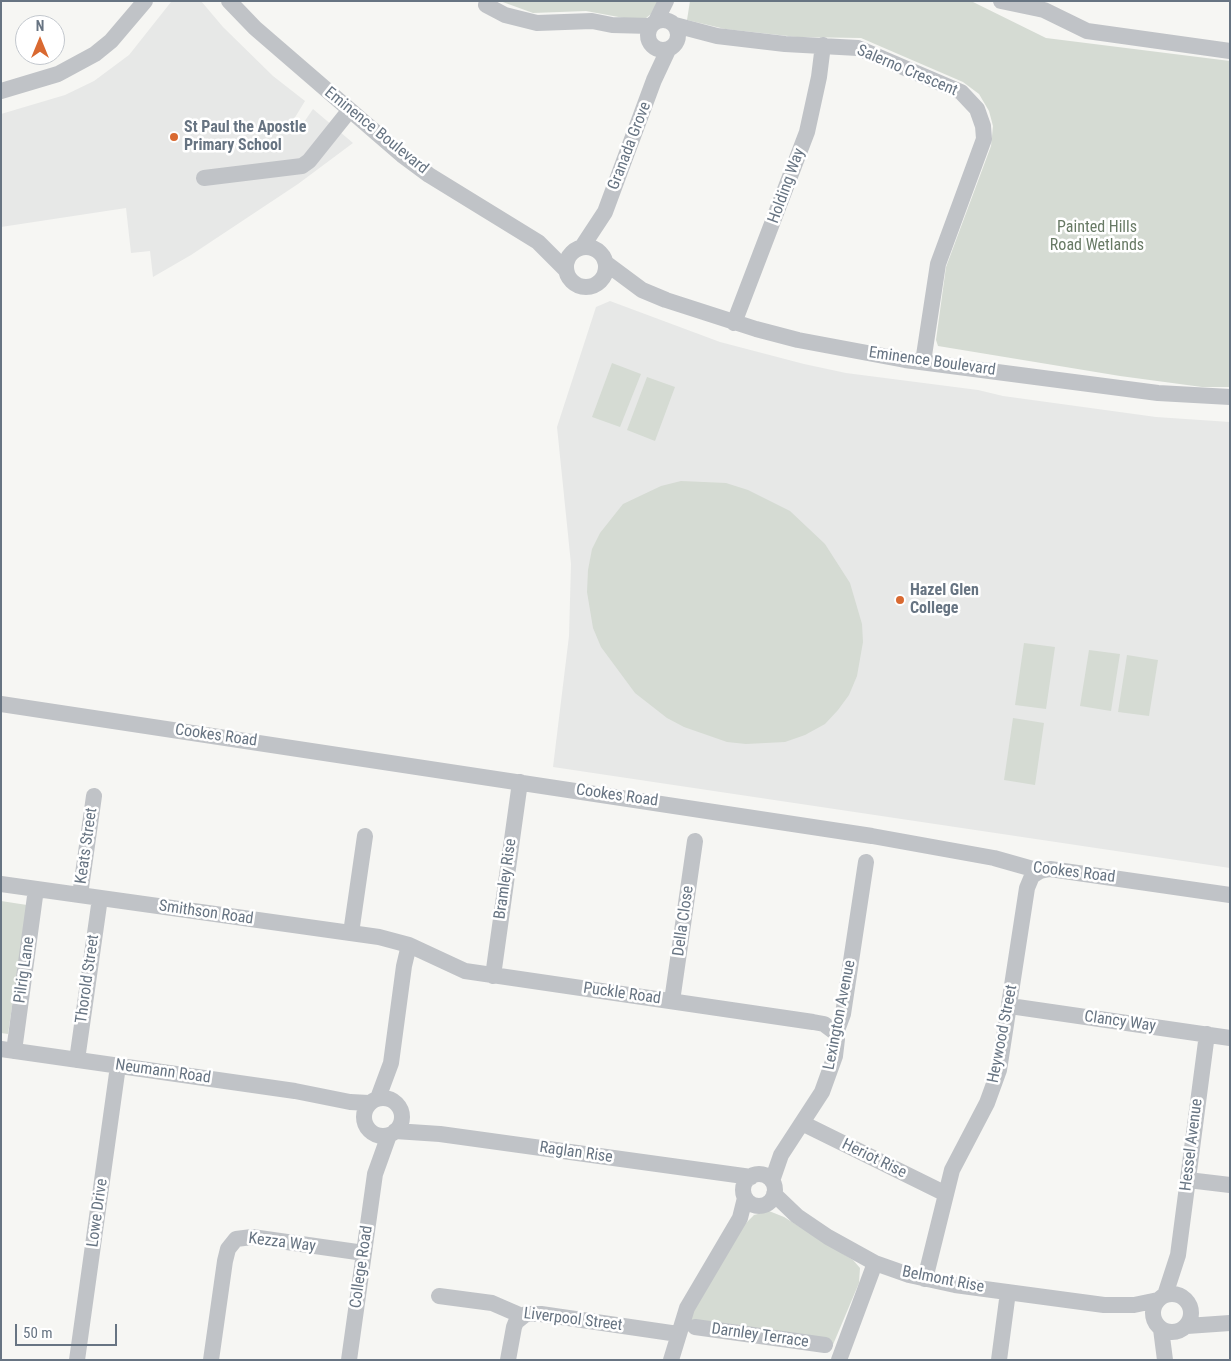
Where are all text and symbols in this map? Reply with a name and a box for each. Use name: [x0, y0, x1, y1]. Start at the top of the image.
north arrow: [15, 15, 65, 65]
text: N: [36, 18, 44, 34]
street label: Salerno Crescent: [854, 41, 960, 101]
street label: Eminence Boulevard: [320, 83, 432, 179]
street label: Granada Grove: [604, 99, 656, 193]
place label: St Paul the Apostle Primary School: [184, 118, 306, 156]
marker: St Paul the Apostle Primary School: [168, 131, 180, 143]
street label: Holding Way: [765, 146, 809, 226]
park label: Painted Hills Road Wetlands: [1050, 218, 1144, 256]
street label: Eminence Boulevard: [867, 344, 997, 380]
place label: Hazel Glen College: [910, 581, 979, 619]
marker: Hazel Glen College: [894, 594, 906, 606]
street label: Cookes Road: [174, 721, 258, 751]
street label: Cookes Road: [575, 781, 659, 811]
street label: Keats Street: [72, 807, 102, 885]
street label: Bramley Rise: [491, 837, 521, 921]
street label: Cookes Road: [1032, 858, 1116, 888]
street label: Della Close: [670, 885, 698, 957]
street label: Smithson Road: [157, 897, 255, 929]
street label: Thorold Street: [72, 933, 104, 1025]
street label: Pilrig Lane: [11, 936, 39, 1004]
street label: Lexington Avenue: [820, 958, 860, 1072]
street label: Puckle Road: [582, 979, 662, 1009]
street label: Heywood Street: [984, 983, 1022, 1085]
street label: Clancy Way: [1083, 1007, 1157, 1037]
street label: Neumann Road: [114, 1056, 212, 1088]
street label: Hessel Avenue: [1177, 1098, 1207, 1192]
street label: Heriot Rise: [839, 1135, 909, 1183]
street label: Raglan Rise: [538, 1138, 614, 1168]
street label: Lowe Drive: [84, 1177, 112, 1249]
street label: College Road: [347, 1225, 377, 1309]
street label: Kezza Way: [247, 1229, 317, 1257]
street label: Belmont Rise: [900, 1263, 986, 1297]
street label: Liverpool Street: [523, 1304, 623, 1336]
scale bar: [18, 1314, 120, 1346]
street label: Darnley Terrace: [710, 1320, 810, 1352]
text: 50 m: [23, 1324, 53, 1342]

